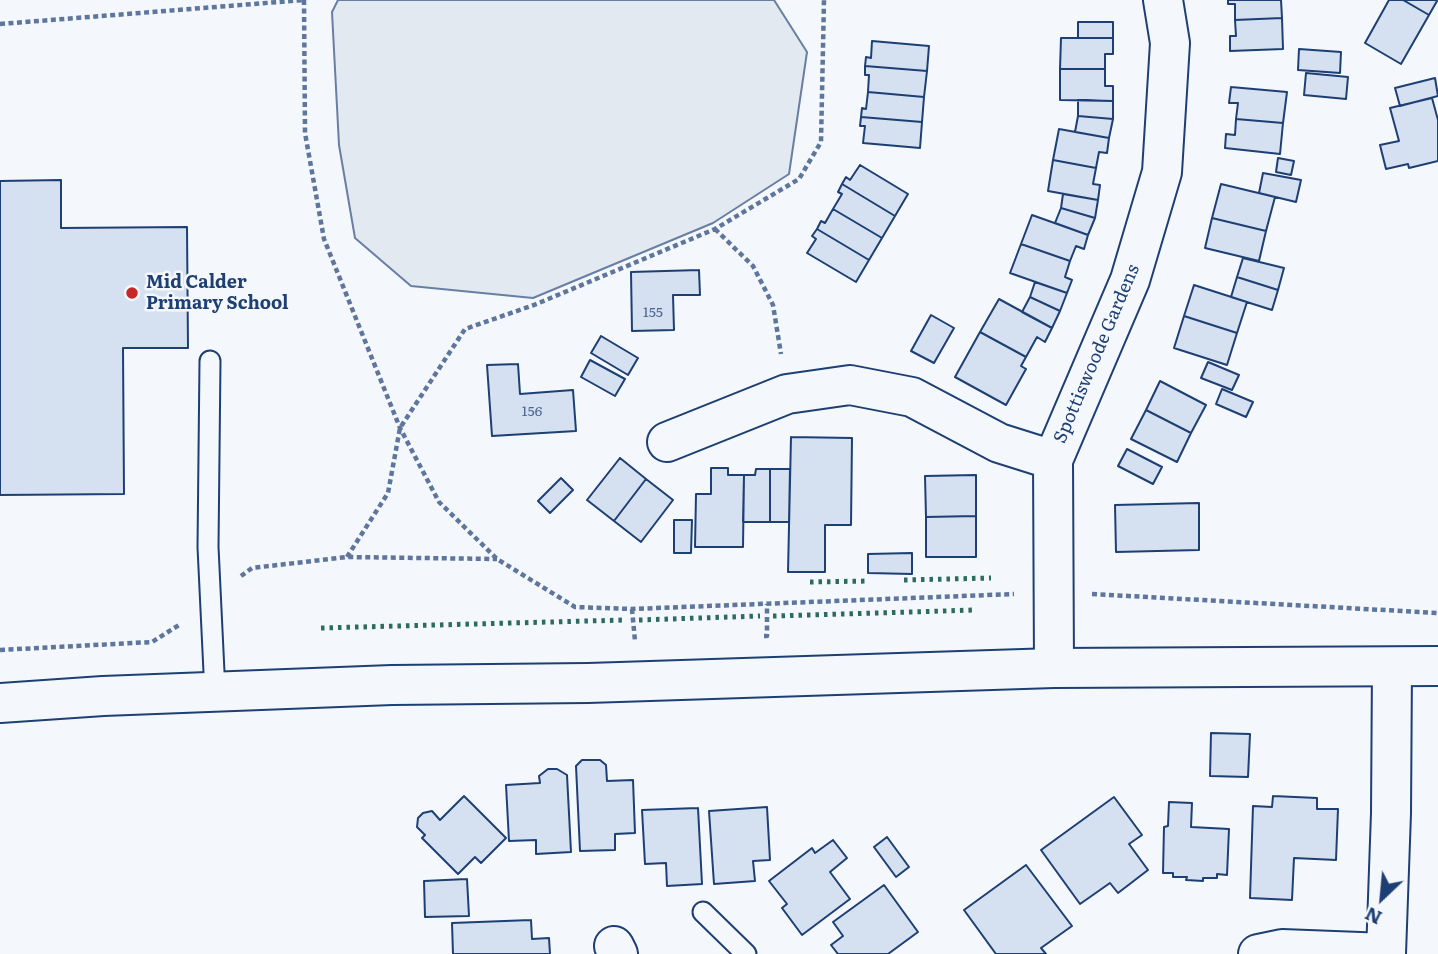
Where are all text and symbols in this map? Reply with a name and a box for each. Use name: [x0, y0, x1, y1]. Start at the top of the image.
street label: Spottiswoode Gardens: [1050, 261, 1144, 447]
place label: Mid Calder Primary School: [146, 272, 289, 314]
marker: Mid Calder Primary School: [124, 285, 140, 301]
house number: 155: [643, 305, 663, 321]
house number: 156: [522, 404, 542, 420]
north arrow: [1347, 863, 1417, 933]
text: N: [1359, 901, 1386, 933]

